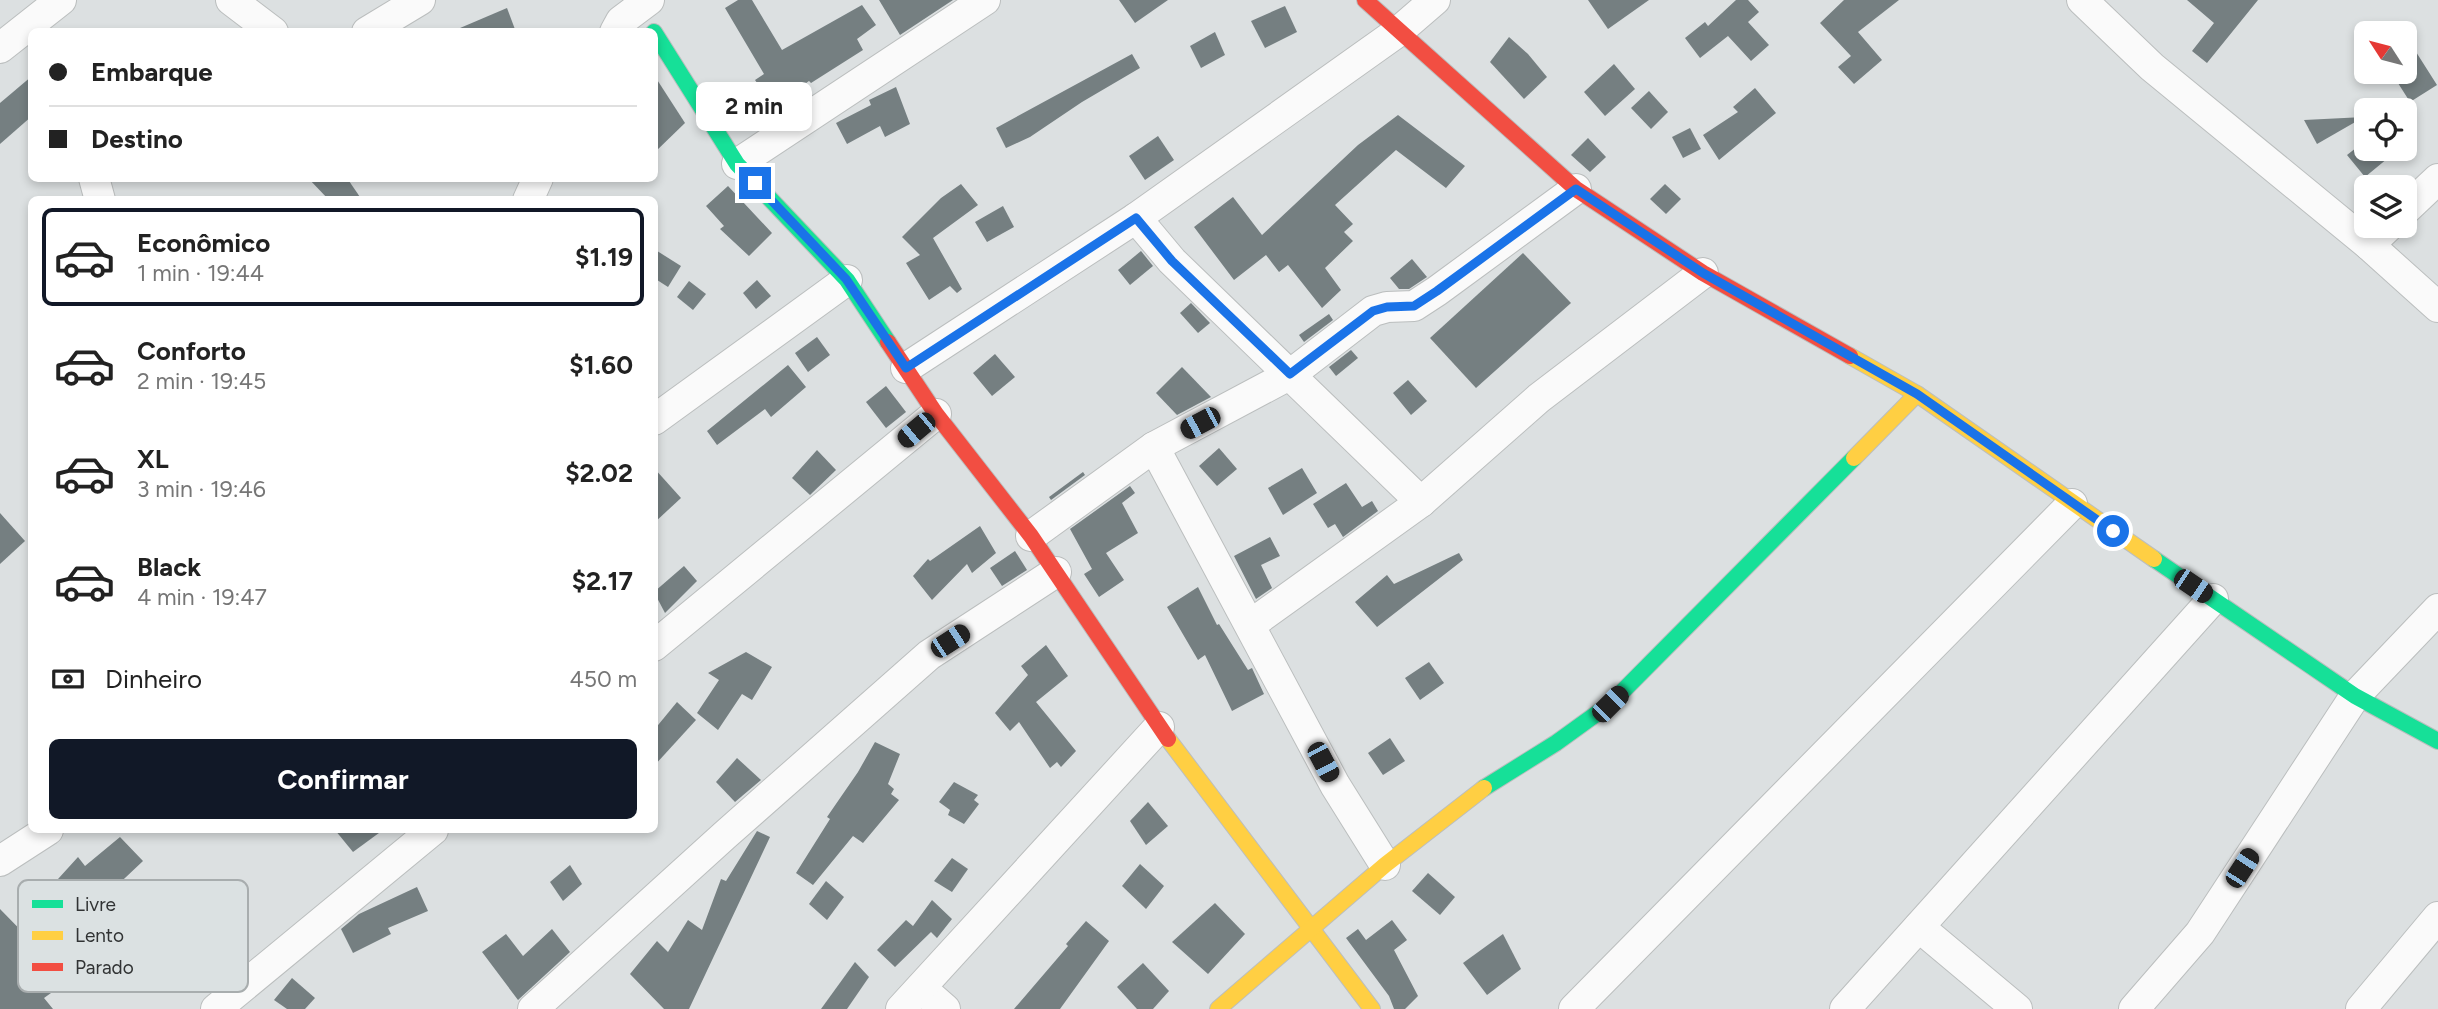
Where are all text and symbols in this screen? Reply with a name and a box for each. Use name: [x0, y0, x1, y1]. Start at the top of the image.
north arrow: [2354, 21, 2417, 84]
map controls: [2354, 21, 2417, 238]
text: Embarque: [91, 56, 213, 88]
callout: 2 min: [697, 82, 813, 130]
text: 2 min: [725, 92, 783, 120]
button: locate: [2354, 98, 2417, 161]
text: Destino: [91, 123, 183, 155]
route end: [739, 167, 771, 199]
button: layers: [2354, 175, 2417, 238]
icon: car: [53, 226, 116, 289]
text: Econômico: [137, 227, 270, 259]
text: $1.19: [575, 241, 633, 273]
text: 1 min · 19:44: [137, 259, 264, 287]
icon: car: [53, 334, 116, 397]
text: Conforto: [137, 335, 246, 367]
text: $1.60: [569, 349, 633, 381]
text: 2 min · 19:45: [137, 367, 266, 395]
car: [1177, 404, 1224, 442]
car: [894, 408, 939, 452]
icon: car: [53, 442, 116, 505]
text: XL: [137, 443, 169, 475]
text: $2.02: [565, 457, 633, 489]
text: 3 min · 19:46: [137, 475, 266, 503]
route start: [2097, 515, 2129, 547]
icon: car: [53, 550, 116, 613]
text: Black: [137, 551, 201, 583]
text: $2.17: [572, 565, 633, 597]
car: [2170, 566, 2217, 606]
text: 4 min · 19:47: [137, 583, 267, 611]
car: [927, 621, 974, 661]
icon: cash: [49, 660, 87, 698]
text: Dinheiro: [105, 663, 202, 695]
text: 450 m: [569, 665, 637, 693]
car: [1588, 682, 1633, 726]
button: Confirmar: [49, 739, 637, 819]
car: [1304, 739, 1343, 785]
car: [2222, 845, 2263, 891]
legend: [18, 880, 248, 992]
text: Livre: [75, 893, 116, 916]
text: Lento: [75, 924, 124, 947]
text: Parado: [75, 956, 134, 979]

